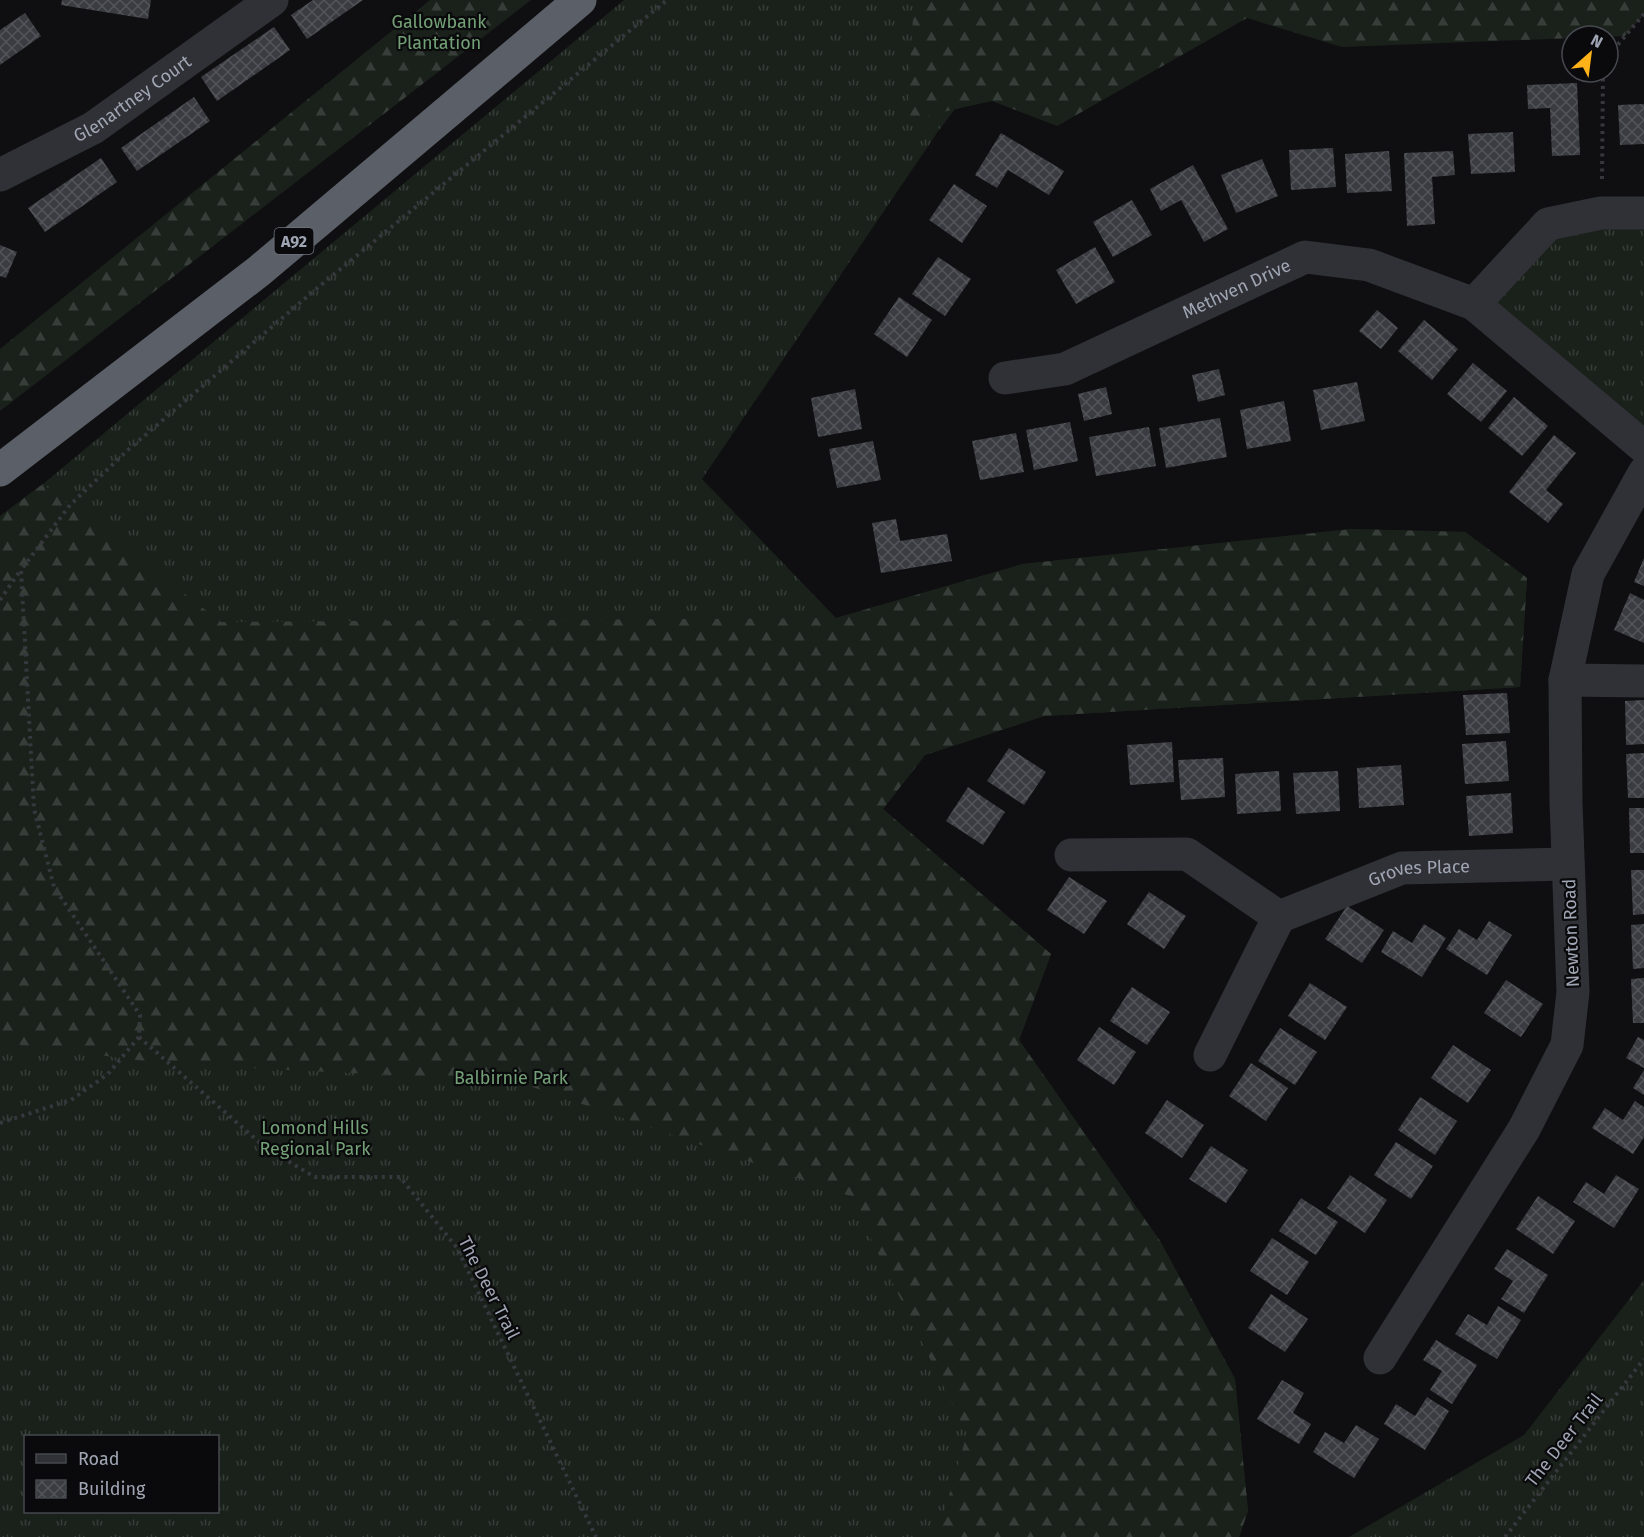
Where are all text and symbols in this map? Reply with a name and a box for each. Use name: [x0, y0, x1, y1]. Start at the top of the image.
park label: Gallowbank Plantation: [392, 11, 487, 54]
north arrow: [1560, 24, 1620, 84]
text: N: [1588, 30, 1606, 52]
street label: Glenartney Court: [70, 50, 196, 147]
road number: A92: [274, 228, 314, 254]
street label: Methven Drive: [1179, 254, 1294, 324]
street label: Groves Place: [1365, 855, 1470, 891]
street label: Newton Road: [1558, 878, 1584, 988]
park label: Balbirnie Park: [454, 1067, 569, 1089]
park label: Lomond Hills Regional Park: [259, 1117, 371, 1160]
street label: The Deer Trail: [454, 1233, 524, 1343]
street label: The Deer Trail: [1521, 1389, 1607, 1491]
legend: [24, 1435, 219, 1513]
text: Road: [78, 1448, 120, 1470]
text: Building: [78, 1478, 146, 1500]

